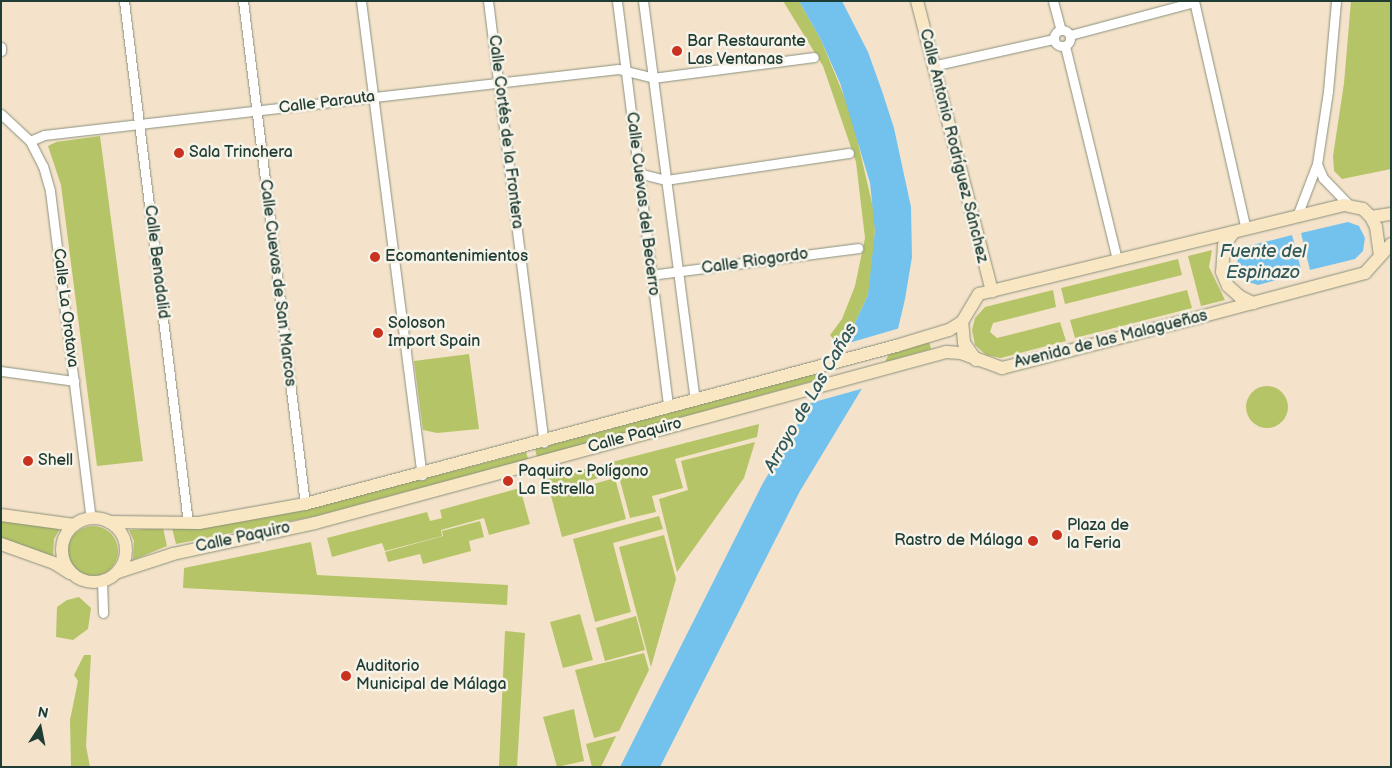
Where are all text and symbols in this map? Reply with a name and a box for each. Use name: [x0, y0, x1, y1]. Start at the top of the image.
street label: Calle Antonio Rodríguez Sánchez: [915, 27, 991, 265]
place label: Bar Restaurante Las Ventanas: [687, 32, 806, 70]
street label: Calle Cortés de la Frontera: [484, 34, 526, 230]
marker: Bar Restaurante Las Ventanas: [671, 45, 683, 57]
street label: Calle Parauta: [278, 88, 376, 118]
street label: Calle Cuevas del Becerro: [621, 111, 663, 297]
place label: Sala Trinchera: [189, 143, 293, 163]
marker: Sala Trinchera: [173, 147, 185, 159]
street label: Calle Cuevas de San Marcos: [255, 178, 299, 388]
street label: Calle Benadalid: [139, 204, 173, 320]
water label: Fuente del Espinazo: [1220, 242, 1306, 284]
street label: Calle Riogordo: [700, 245, 810, 279]
street label: Calle La Orotava: [48, 247, 82, 369]
place label: Ecomantenimientos: [385, 247, 528, 267]
marker: Ecomantenimientos: [369, 251, 381, 263]
street label: Avenida de las Malagueñas: [1012, 307, 1210, 373]
place label: Soloson Import Spain: [388, 314, 481, 352]
water label: Arroyo de Las Cañas: [760, 320, 862, 476]
marker: Soloson Import Spain: [372, 327, 384, 339]
street label: Calle Paquiro: [586, 414, 684, 458]
place label: Shell: [38, 451, 73, 471]
marker: Shell: [22, 455, 34, 467]
place label: Paquiro - Polígono La Estrella: [518, 462, 650, 500]
marker: Paquiro - Polígono La Estrella: [502, 475, 514, 487]
place label: Plaza de la Feria: [1067, 516, 1129, 554]
street label: Calle Paquiro: [194, 519, 292, 557]
marker: Plaza de la Feria: [1051, 529, 1063, 541]
place label: Rastro de Málaga: [894, 531, 1023, 551]
marker: Rastro de Málaga: [1027, 535, 1039, 547]
place label: Auditorio Municipal de Málaga: [356, 657, 507, 695]
marker: Auditorio Municipal de Málaga: [340, 670, 352, 682]
north arrow: [15, 703, 65, 753]
text: N: [36, 703, 50, 722]

